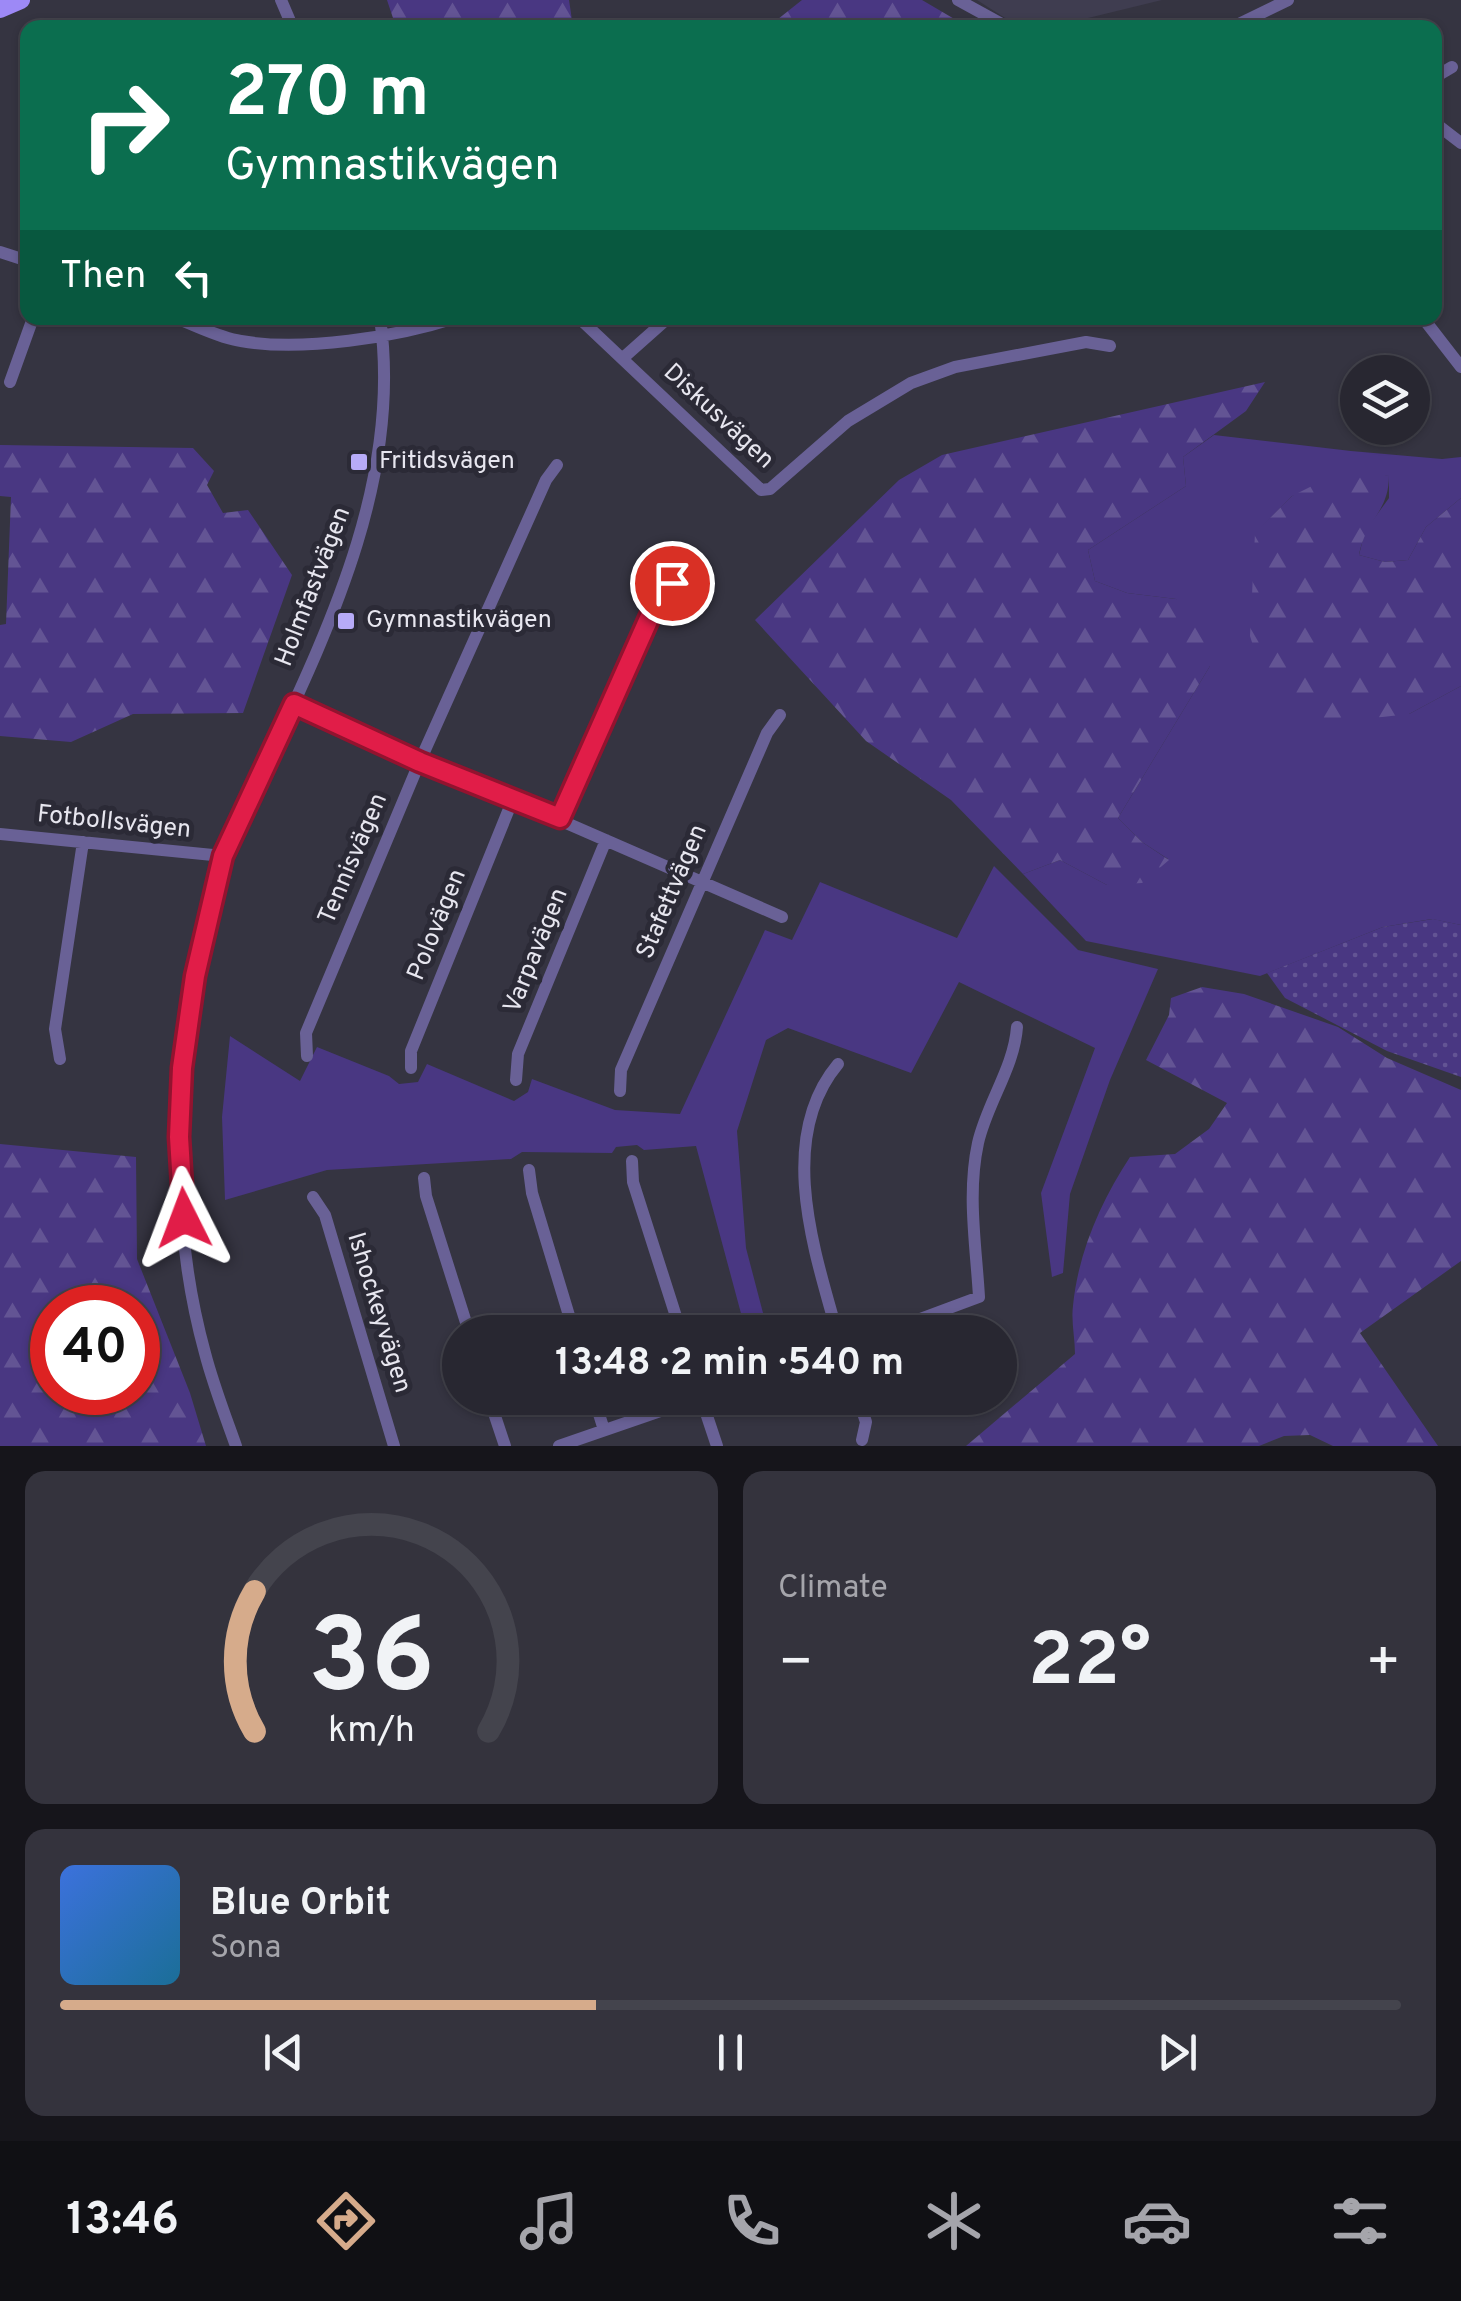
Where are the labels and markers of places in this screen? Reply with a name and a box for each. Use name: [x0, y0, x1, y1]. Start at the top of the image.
place label: Fritidsvägen: [379, 446, 515, 478]
marker: Fritidsvägen: [348, 451, 370, 473]
pin: [630, 541, 715, 626]
place label: Gymnastikvägen: [366, 605, 552, 637]
marker: Gymnastikvägen: [335, 610, 357, 632]

